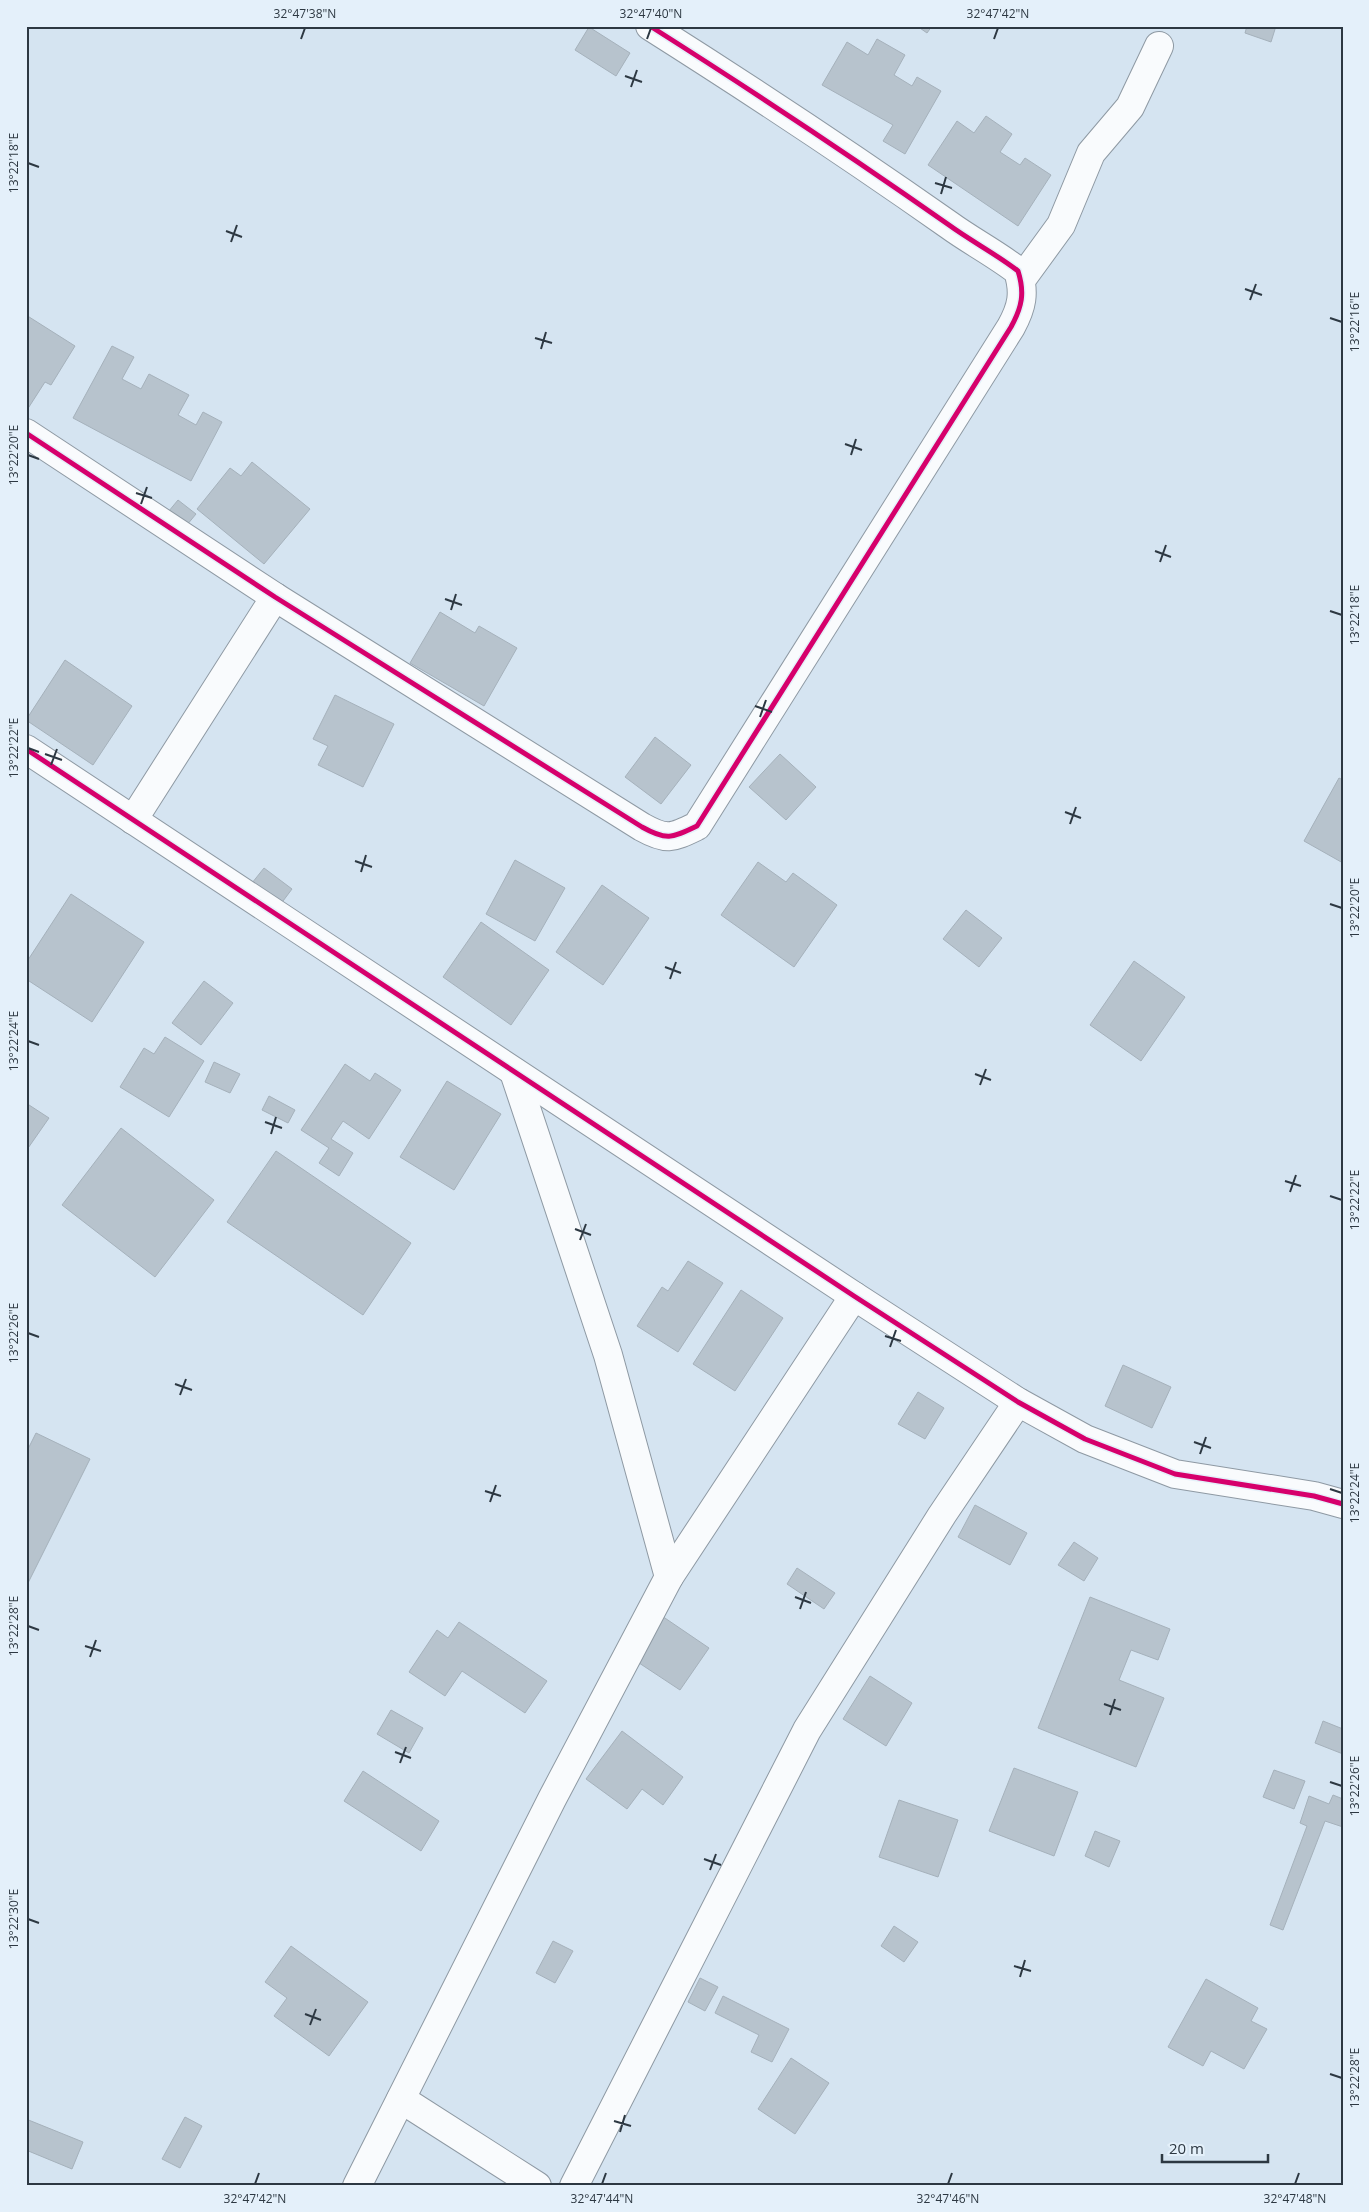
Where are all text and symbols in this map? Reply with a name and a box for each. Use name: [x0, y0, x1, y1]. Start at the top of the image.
text: 32°47'38"N: [274, 5, 336, 22]
text: 32°47'40"N: [620, 5, 682, 22]
text: 32°47'42"N: [967, 5, 1029, 22]
text: 13°22'18"E: [5, 133, 22, 193]
text: 13°22'16"E: [1346, 292, 1363, 352]
text: 13°22'20"E: [5, 425, 22, 485]
text: 13°22'18"E: [1346, 585, 1363, 645]
text: 13°22'22"E: [5, 718, 22, 778]
text: 13°22'20"E: [1346, 878, 1363, 938]
text: 13°22'24"E: [5, 1011, 22, 1071]
text: 13°22'22"E: [1346, 1170, 1363, 1230]
text: 13°22'26"E: [5, 1303, 22, 1363]
text: 13°22'24"E: [1346, 1463, 1363, 1523]
text: 13°22'28"E: [5, 1596, 22, 1656]
text: 13°22'26"E: [1346, 1756, 1363, 1816]
text: 13°22'30"E: [5, 1889, 22, 1949]
text: 13°22'28"E: [1346, 2048, 1363, 2108]
scale bar: [1162, 2132, 1268, 2164]
text: 20 m: [1169, 2138, 1204, 2158]
text: 32°47'42"N: [224, 2190, 286, 2207]
text: 32°47'44"N: [571, 2190, 633, 2207]
text: 32°47'46"N: [917, 2190, 979, 2207]
text: 32°47'48"N: [1264, 2190, 1326, 2207]

